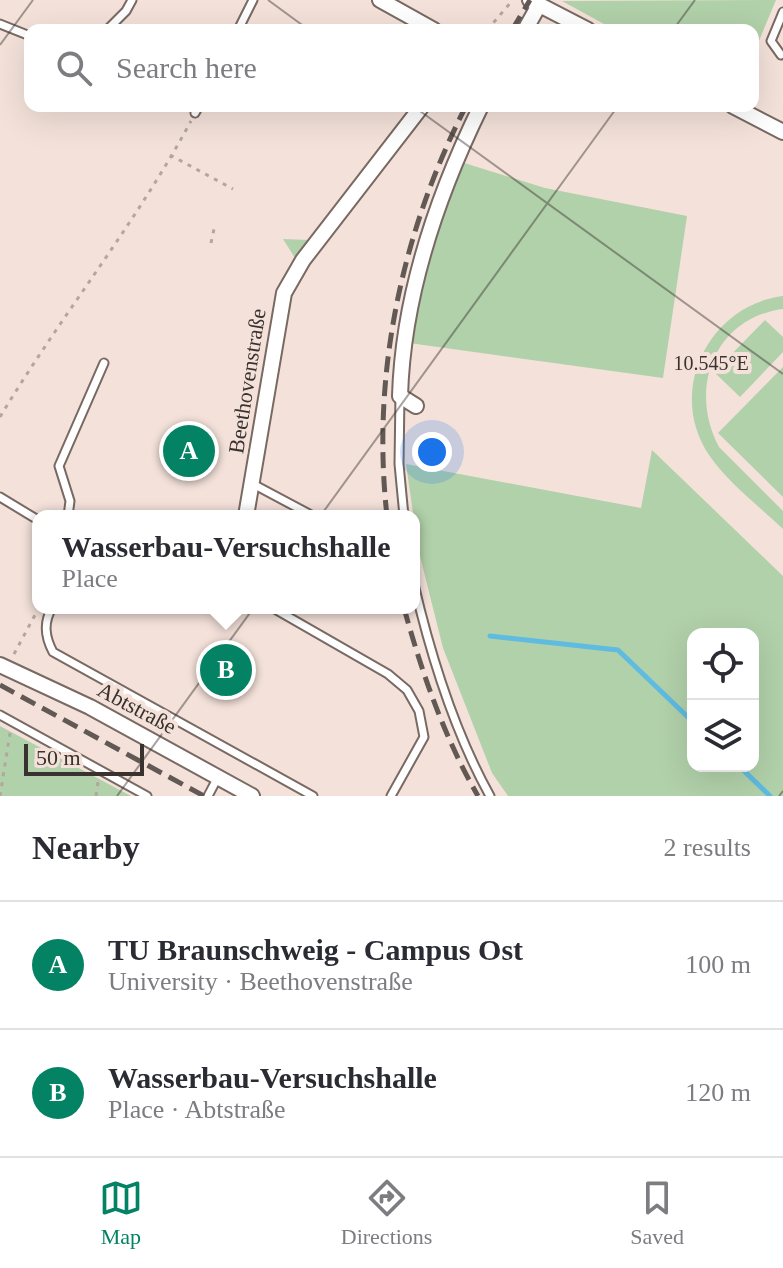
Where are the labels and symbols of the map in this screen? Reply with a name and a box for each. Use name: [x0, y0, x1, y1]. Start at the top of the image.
street label: Beethovenstraße: [223, 307, 271, 455]
text: 10.545°E: [673, 352, 749, 374]
pin: A: [163, 421, 215, 481]
your location: [412, 432, 452, 472]
pin: B: [200, 640, 252, 700]
street label: Abtstraße: [93, 677, 181, 739]
scale bar: [24, 740, 144, 776]

